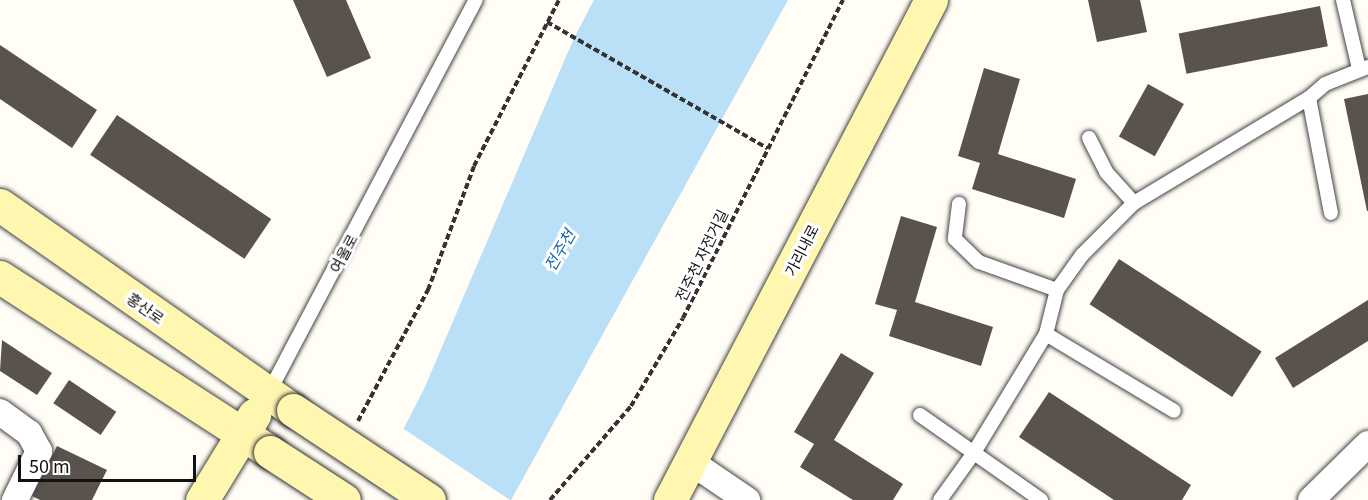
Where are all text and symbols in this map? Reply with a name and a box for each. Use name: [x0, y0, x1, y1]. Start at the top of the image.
street label: 전주천 자전거길: [671, 206, 731, 304]
street label: 가리내로: [780, 221, 822, 279]
water label: 전주천: [540, 226, 578, 274]
street label: 여울로: [325, 230, 361, 276]
street label: 홍산로: [124, 289, 168, 327]
scale bar: [21, 443, 200, 481]
text: 50 m: [29, 452, 70, 478]

